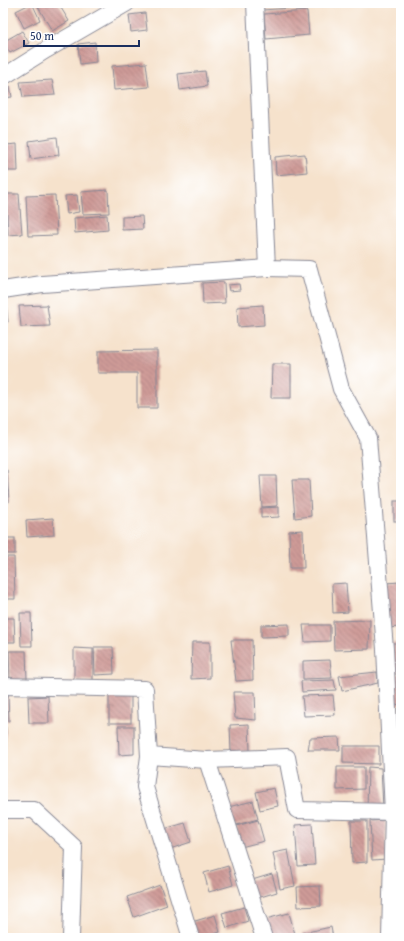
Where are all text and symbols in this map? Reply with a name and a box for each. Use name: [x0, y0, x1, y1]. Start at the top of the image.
scale bar: [24, 22, 139, 48]
text: 50 m: [30, 27, 54, 44]

